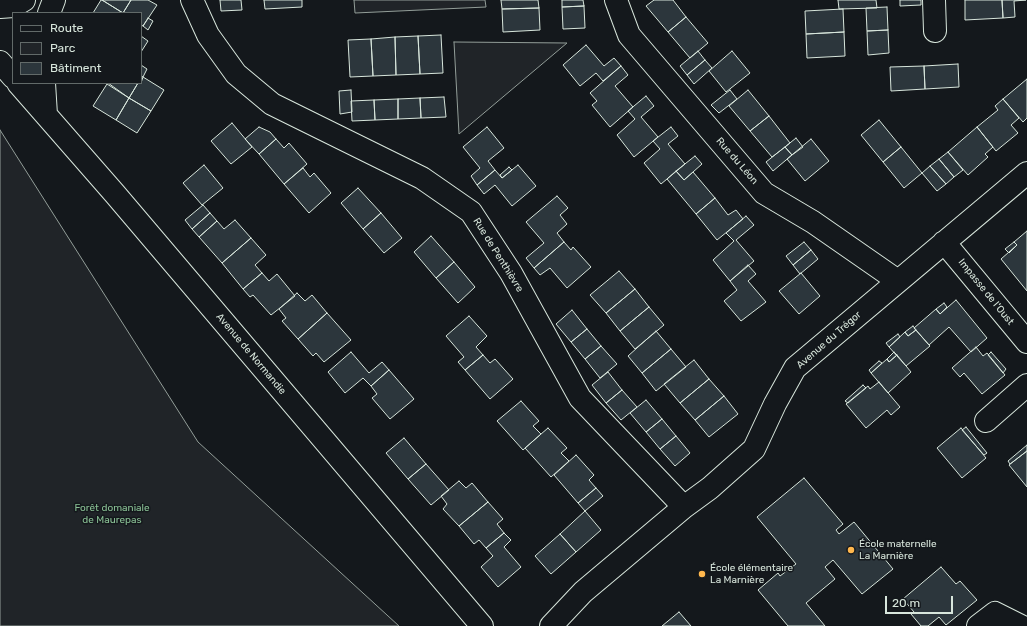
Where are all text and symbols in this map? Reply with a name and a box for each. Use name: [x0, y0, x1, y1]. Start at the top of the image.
legend: [12, 12, 142, 84]
text: Route: [50, 21, 83, 35]
text: Parc: [50, 41, 75, 55]
text: Bâtiment: [50, 61, 101, 75]
street label: Rue du Léon: [713, 135, 761, 187]
street label: Rue de Penthièvre: [470, 216, 526, 294]
street label: Impasse de l'Oust: [956, 256, 1016, 328]
street label: Avenue du Trégor: [794, 309, 864, 371]
street label: Avenue de Normandie: [213, 311, 289, 397]
park label: Forêt domaniale de Maurepas: [74, 502, 150, 526]
place label: École maternelle La Marnière: [859, 538, 937, 562]
marker: École maternelle La Marnière: [846, 545, 856, 555]
place label: École élémentaire La Marnière: [710, 562, 793, 586]
marker: École élémentaire La Marnière: [697, 569, 707, 579]
scale bar: [887, 588, 955, 614]
text: 20 m: [892, 596, 920, 610]

